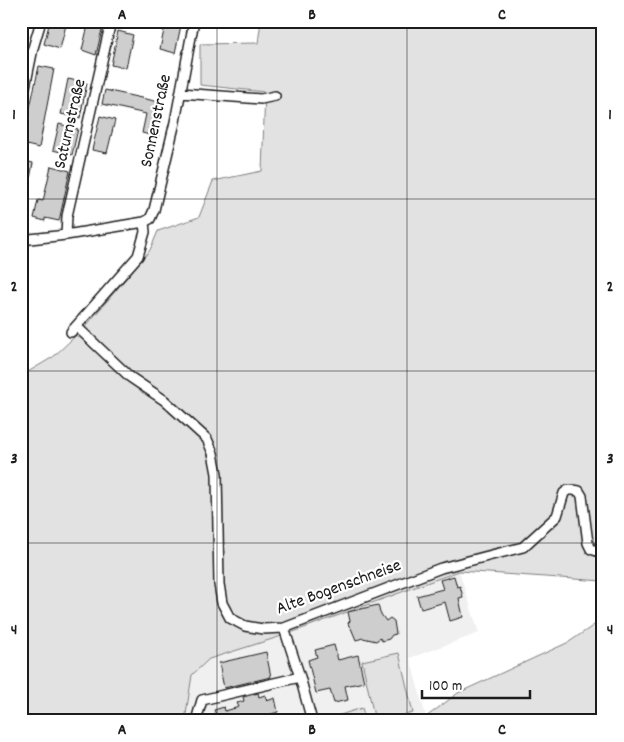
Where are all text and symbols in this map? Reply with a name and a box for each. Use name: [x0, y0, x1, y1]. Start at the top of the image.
text: A: [118, 4, 127, 27]
text: B: [308, 4, 316, 27]
text: C: [498, 4, 506, 27]
street label: Sonnenstraße: [135, 72, 179, 170]
street label: Saturnstraße: [49, 76, 93, 171]
text: 1: [12, 104, 16, 127]
text: 1: [608, 104, 612, 127]
text: 2: [11, 276, 18, 299]
text: 2: [607, 276, 614, 299]
text: 3: [10, 448, 18, 471]
text: 3: [606, 448, 614, 471]
street label: Alte Bogenschneise: [273, 554, 405, 622]
text: 4: [11, 619, 17, 642]
text: 4: [607, 619, 613, 642]
scale bar: [422, 667, 529, 699]
text: 100 m: [429, 676, 462, 698]
text: A: [118, 719, 127, 742]
text: B: [308, 719, 316, 742]
text: C: [498, 719, 506, 742]

